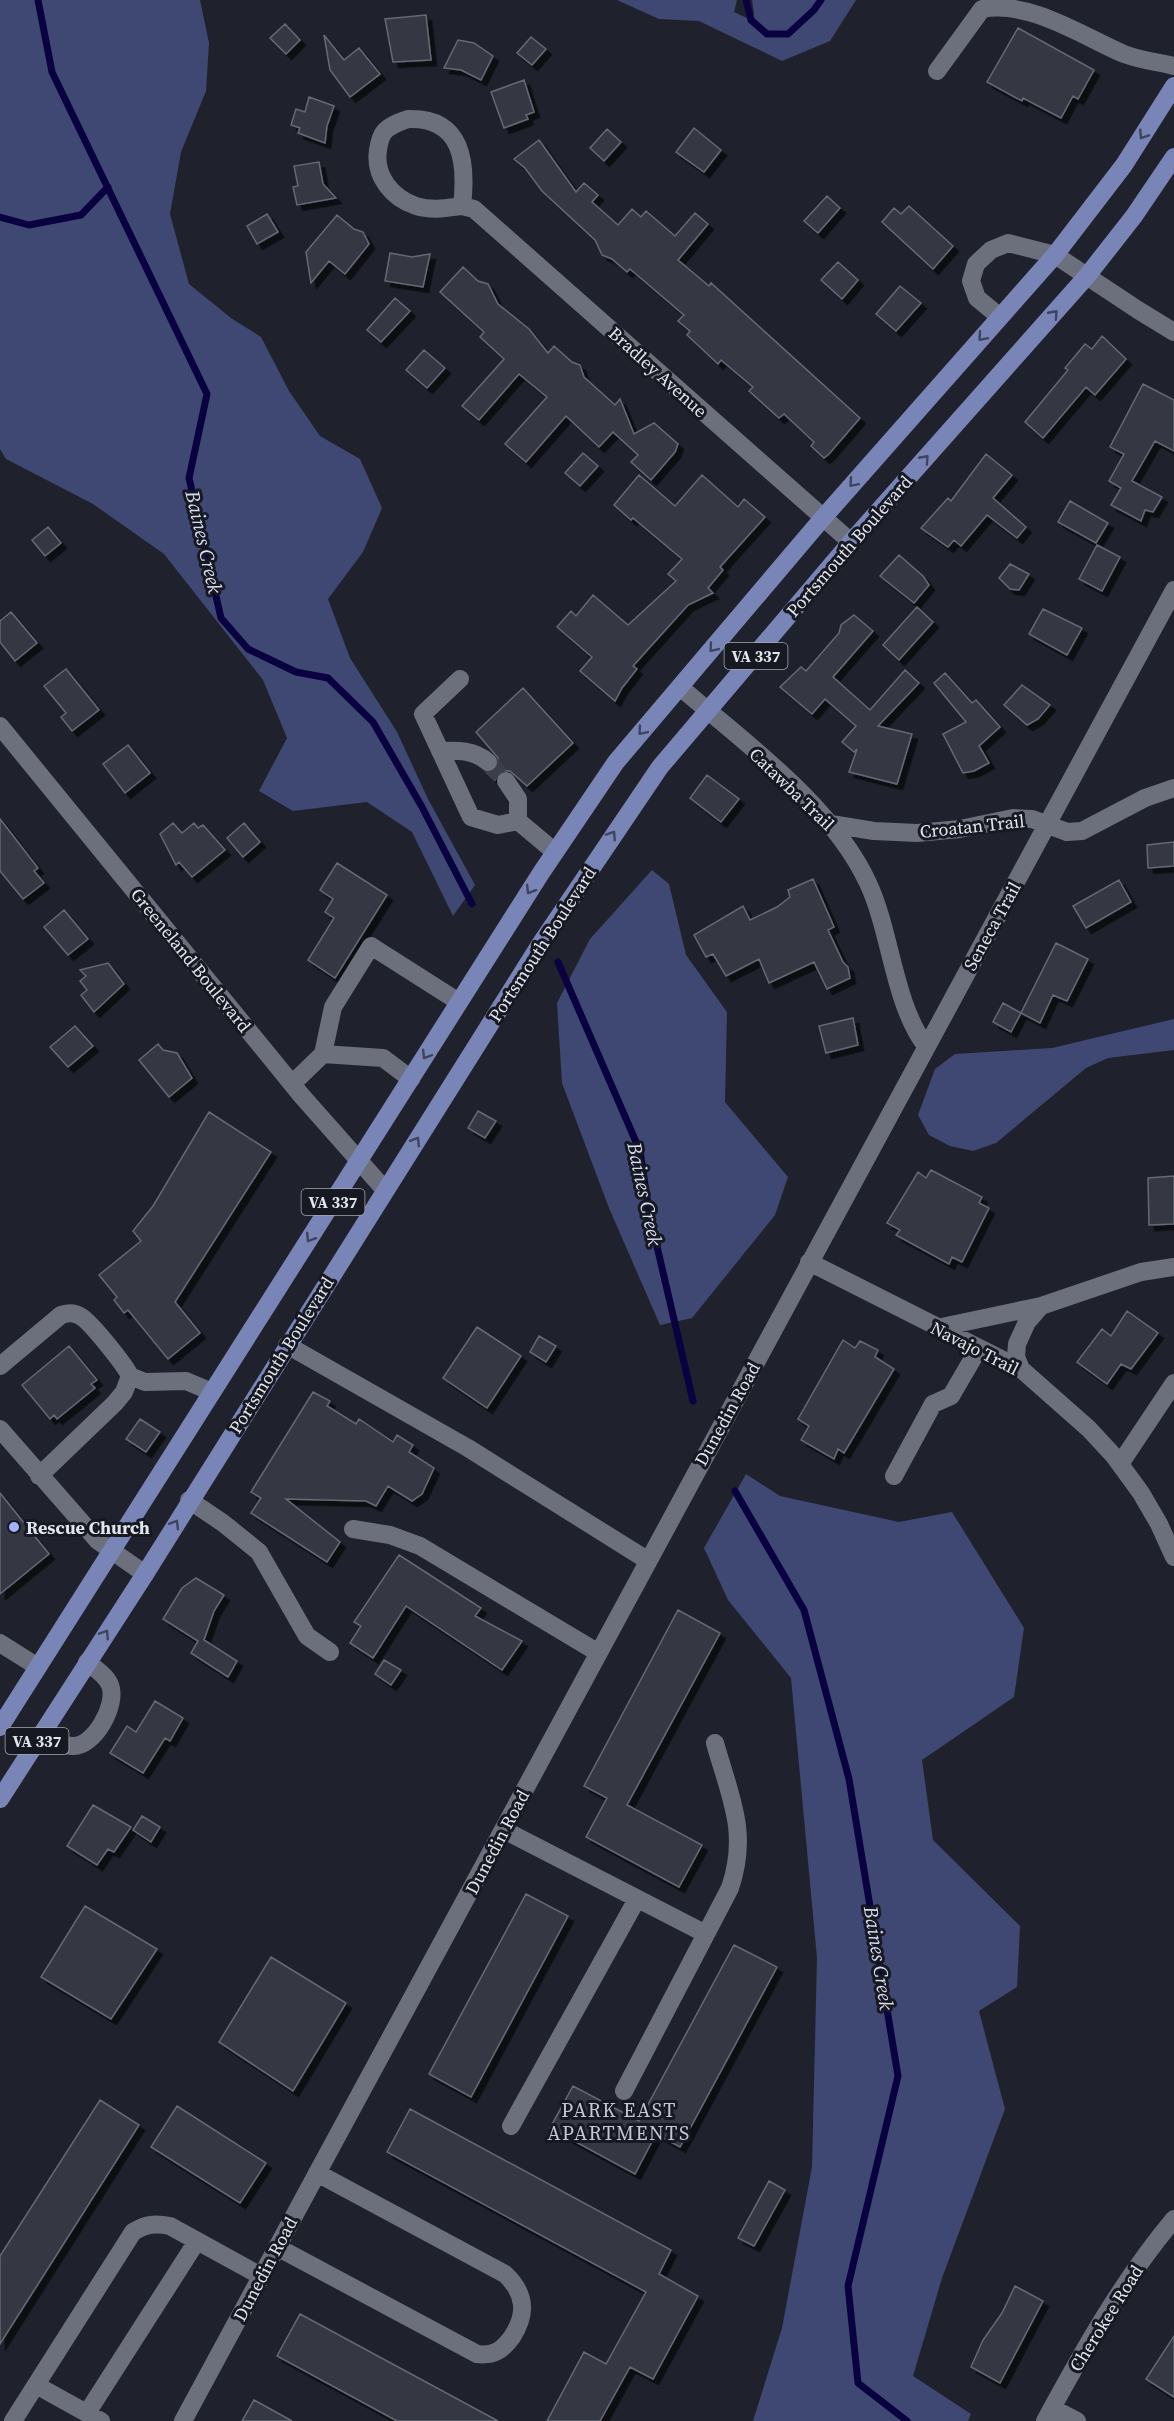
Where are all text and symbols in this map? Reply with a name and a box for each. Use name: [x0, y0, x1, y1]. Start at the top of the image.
one-way arrow: [1139, 129, 1150, 140]
one-way arrow: [1047, 310, 1058, 320]
street label: Bradley Avenue: [603, 321, 713, 423]
one-way arrow: [978, 330, 989, 341]
one-way arrow: [917, 455, 928, 466]
street label: Portsmouth Boulevard: [780, 470, 918, 622]
one-way arrow: [849, 476, 860, 487]
water label: Baines Creek: [178, 487, 230, 597]
one-way arrow: [709, 641, 720, 652]
road number: VA 337: [724, 643, 788, 669]
one-way arrow: [639, 724, 650, 735]
street label: Catawba Trail: [744, 742, 840, 836]
street label: Croatan Trail: [918, 808, 1026, 844]
one-way arrow: [605, 831, 616, 842]
street label: Portsmouth Boulevard: [482, 862, 602, 1026]
street label: Seneca Trail: [957, 877, 1027, 975]
street label: Greeneland Boulevard: [125, 883, 257, 1037]
one-way arrow: [525, 884, 537, 894]
one-way arrow: [421, 1049, 433, 1059]
one-way arrow: [409, 1137, 421, 1147]
water label: Baines Creek: [620, 1139, 670, 1249]
road number: VA 337: [302, 1189, 364, 1215]
one-way arrow: [306, 1232, 318, 1242]
street label: Portsmouth Boulevard: [223, 1272, 339, 1438]
street label: Navajo Trail: [927, 1315, 1023, 1381]
street label: Dunedin Road: [688, 1358, 766, 1470]
place label: Rescue Church: [26, 1515, 150, 1540]
marker: Rescue Church: [7, 1520, 21, 1534]
one-way arrow: [167, 1520, 179, 1530]
one-way arrow: [98, 1630, 109, 1641]
road number: VA 337: [6, 1728, 68, 1754]
street label: Dunedin Road: [459, 1785, 535, 1899]
water label: Baines Creek: [857, 1903, 901, 2013]
district label: PARK EAST APARTMENTS: [547, 2096, 691, 2147]
street label: Dunedin Road: [227, 2212, 303, 2326]
street label: Cherokee Road: [1063, 2260, 1149, 2376]

